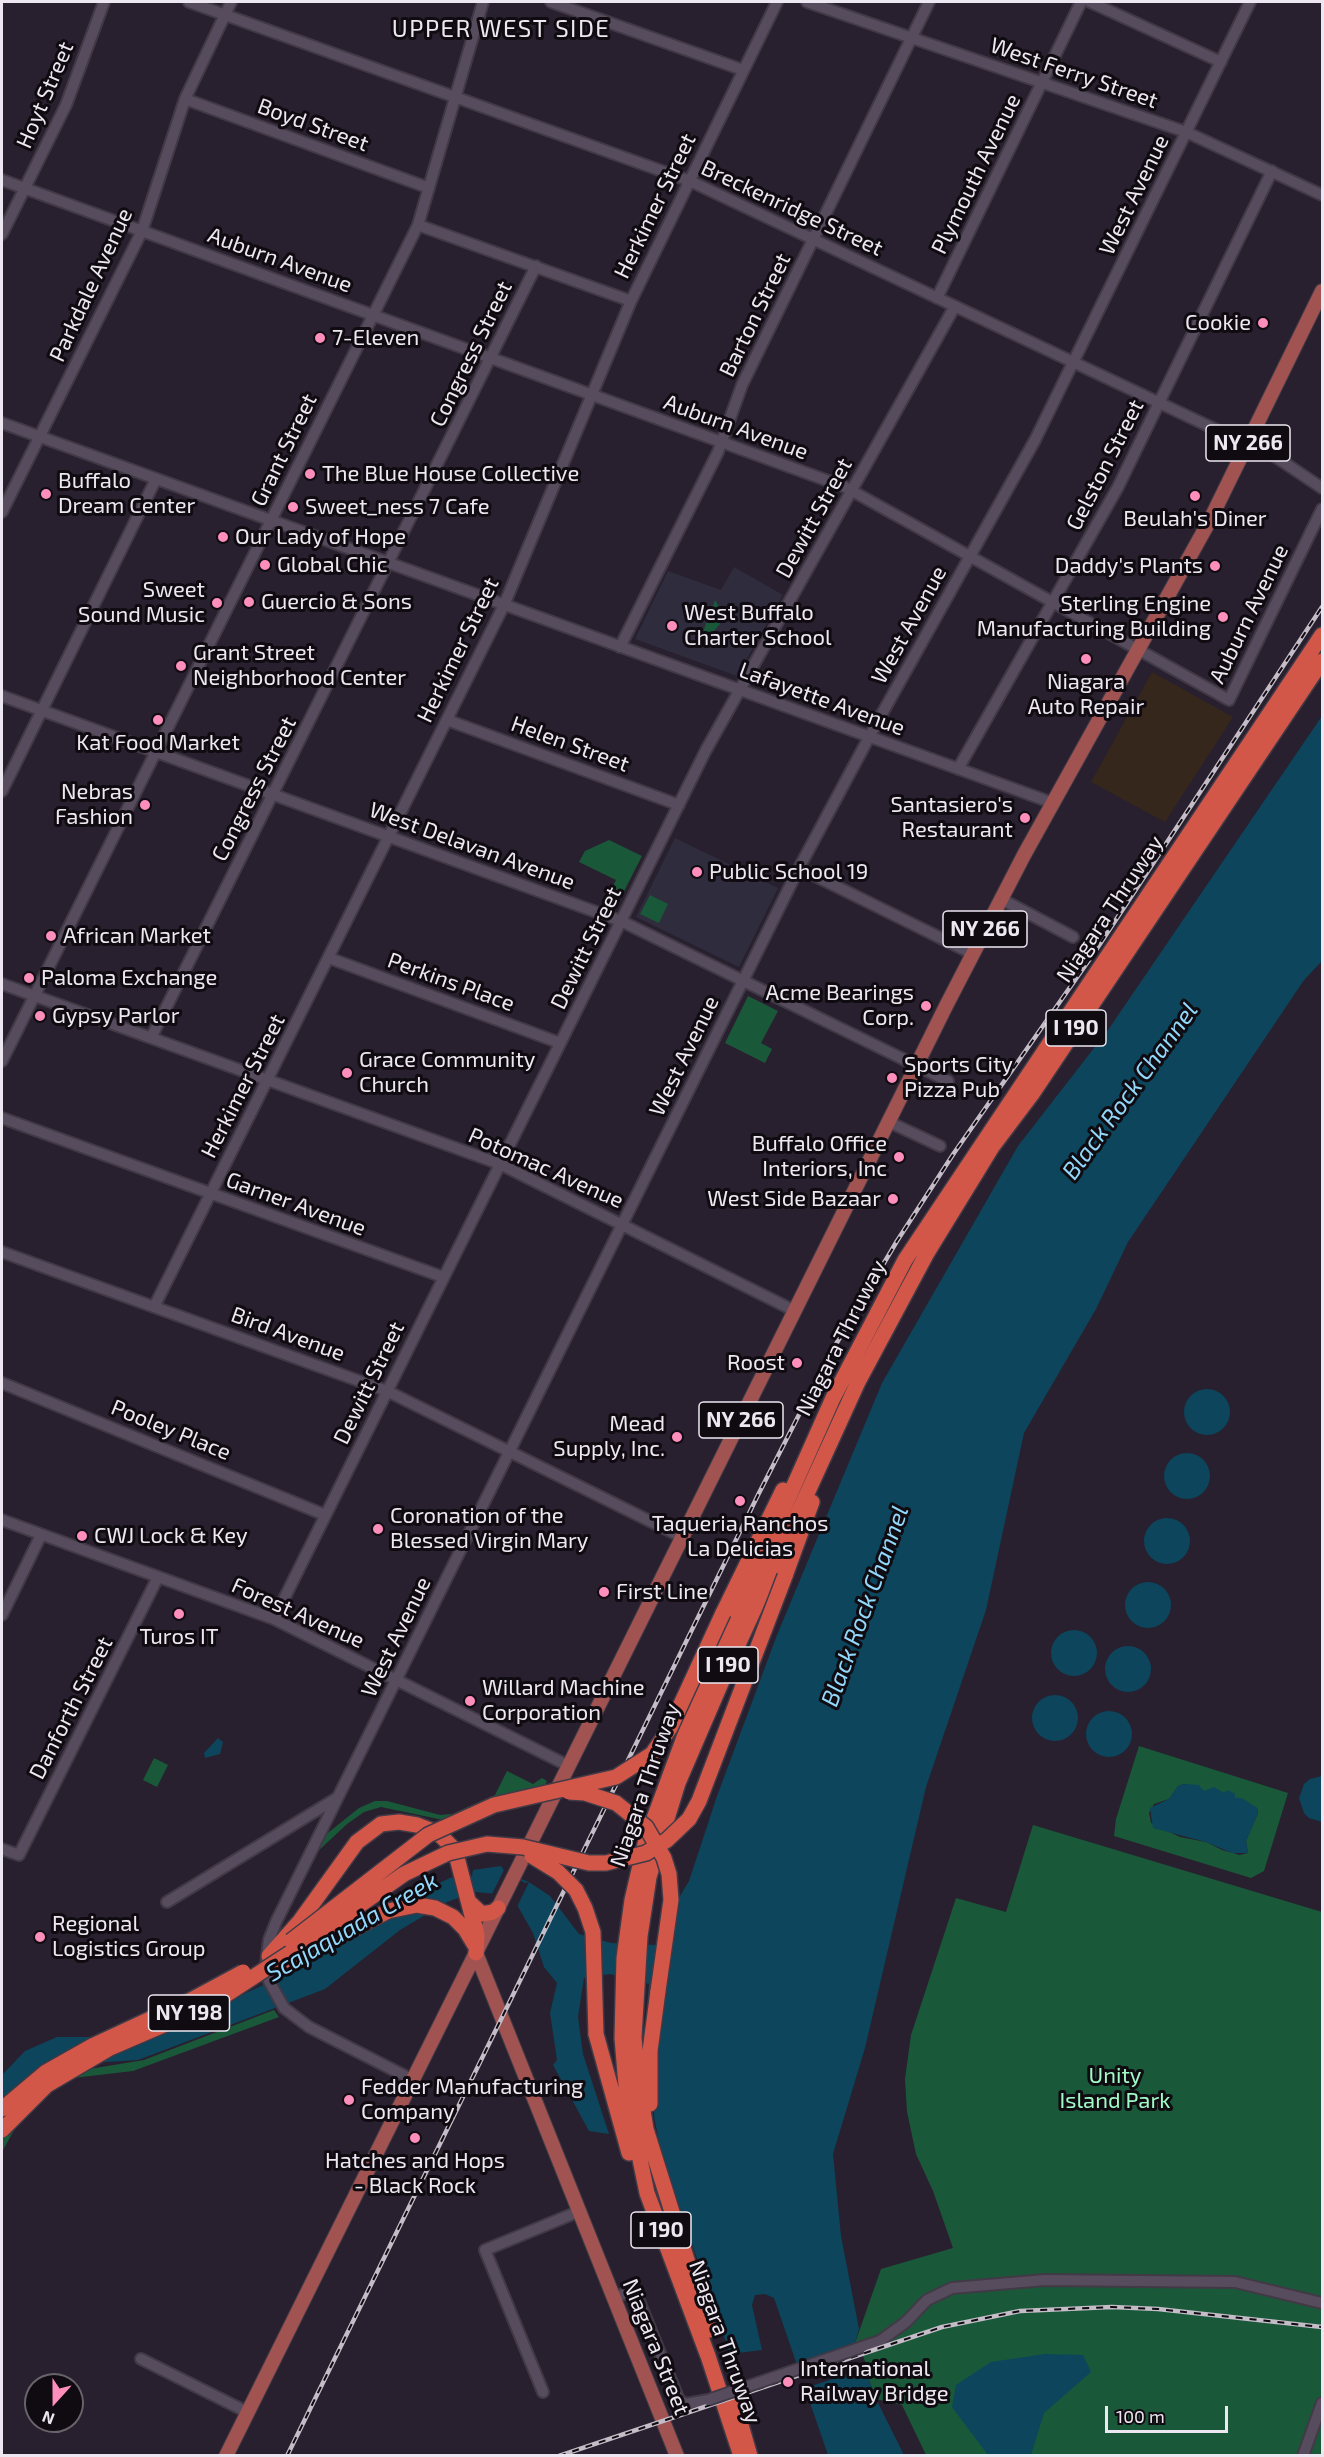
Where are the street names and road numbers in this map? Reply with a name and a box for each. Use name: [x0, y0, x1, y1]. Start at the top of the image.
street label: West Ferry Street: [987, 32, 1161, 114]
street label: Hoyt Street: [11, 38, 79, 152]
street label: Plymouth Avenue: [926, 90, 1026, 258]
street label: Boyd Street: [254, 93, 372, 157]
street label: Herkimer Street: [609, 129, 701, 283]
street label: West Avenue: [1094, 131, 1174, 259]
street label: Breckenridge Street: [697, 154, 887, 262]
street label: Parkdale Avenue: [44, 204, 138, 366]
street label: Auburn Avenue: [204, 222, 356, 298]
street label: Barton Street: [714, 249, 796, 381]
street label: Congress Street: [424, 277, 518, 431]
street label: Grant Street: [245, 389, 323, 511]
street label: Auburn Avenue: [660, 389, 812, 465]
street label: Gelston Street: [1061, 395, 1149, 535]
road number: NY 266: [1206, 425, 1290, 461]
street label: Dewitt Street: [770, 454, 858, 582]
street label: Auburn Avenue: [1204, 540, 1294, 688]
street label: West Avenue: [866, 562, 952, 688]
street label: Herkimer Street: [412, 573, 504, 727]
street label: Lafayette Avenue: [736, 657, 908, 741]
street label: Helen Street: [507, 710, 633, 778]
street label: Congress Street: [206, 712, 302, 866]
street label: West Delavan Avenue: [366, 797, 578, 895]
street label: Niagara Thruway: [1051, 830, 1169, 988]
street label: Dewitt Street: [545, 883, 627, 1013]
road number: NY 266: [943, 911, 1027, 947]
street label: Perkins Place: [384, 947, 518, 1017]
street label: West Avenue: [644, 992, 724, 1120]
street label: Herkimer Street: [195, 1010, 291, 1162]
road number: I 190: [1046, 1010, 1106, 1046]
street label: Potomac Avenue: [464, 1122, 628, 1214]
street label: Garner Avenue: [223, 1166, 369, 1242]
street label: Niagara Thruway: [790, 1255, 892, 1421]
street label: Bird Avenue: [228, 1301, 348, 1367]
street label: Dewitt Street: [328, 1318, 410, 1448]
street label: Pooley Place: [107, 1394, 235, 1466]
road number: NY 266: [699, 1402, 783, 1438]
street label: Forest Avenue: [228, 1572, 368, 1654]
street label: West Avenue: [356, 1573, 436, 1701]
street label: Danforth Street: [24, 1632, 118, 1784]
road number: I 190: [698, 1647, 758, 1683]
street label: Niagara Thruway: [605, 1699, 685, 1871]
road number: NY 198: [148, 1995, 230, 2031]
road number: I 190: [631, 2212, 691, 2248]
street label: Niagara Thruway: [683, 2257, 767, 2427]
street label: Niagara Street: [617, 2275, 695, 2419]

